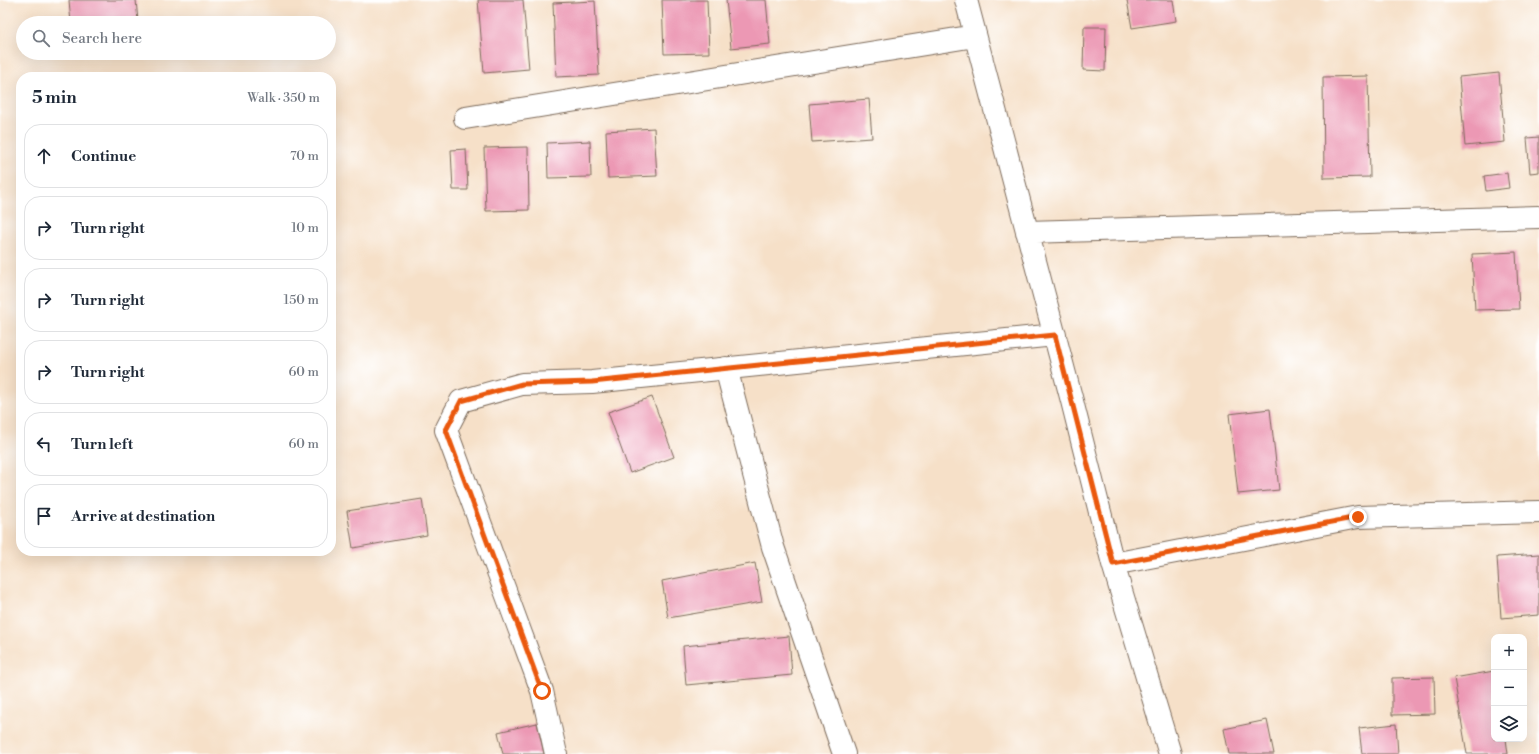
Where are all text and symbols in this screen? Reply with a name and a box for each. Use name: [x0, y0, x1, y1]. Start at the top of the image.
search box: [16, 16, 336, 60]
icon: search: [30, 27, 52, 49]
text: Search here: [62, 29, 142, 48]
text: 5 min: [32, 87, 77, 109]
text: Walk · 350 m: [247, 90, 320, 106]
icon: ahead: [33, 145, 55, 167]
text: Continue: [71, 147, 136, 166]
text: 70 m: [290, 148, 319, 164]
icon: right: [33, 217, 55, 239]
text: Turn right: [71, 219, 145, 238]
text: 10 m: [291, 220, 319, 236]
icon: right: [33, 289, 55, 311]
text: Turn right: [71, 291, 145, 310]
text: 150 m: [284, 292, 319, 308]
icon: right: [33, 361, 55, 383]
text: Turn right: [71, 363, 145, 382]
text: 60 m: [288, 364, 319, 380]
icon: left: [33, 433, 55, 455]
text: Turn left: [71, 435, 133, 454]
text: 60 m: [288, 436, 319, 452]
icon: arrive: [33, 505, 55, 527]
text: Arrive at destination: [71, 507, 215, 526]
route end: [1349, 508, 1367, 526]
map controls: [1491, 634, 1527, 742]
button: +: [1491, 634, 1527, 670]
button: −: [1491, 670, 1527, 706]
route start: [533, 682, 551, 700]
button: layers: [1491, 706, 1527, 742]

